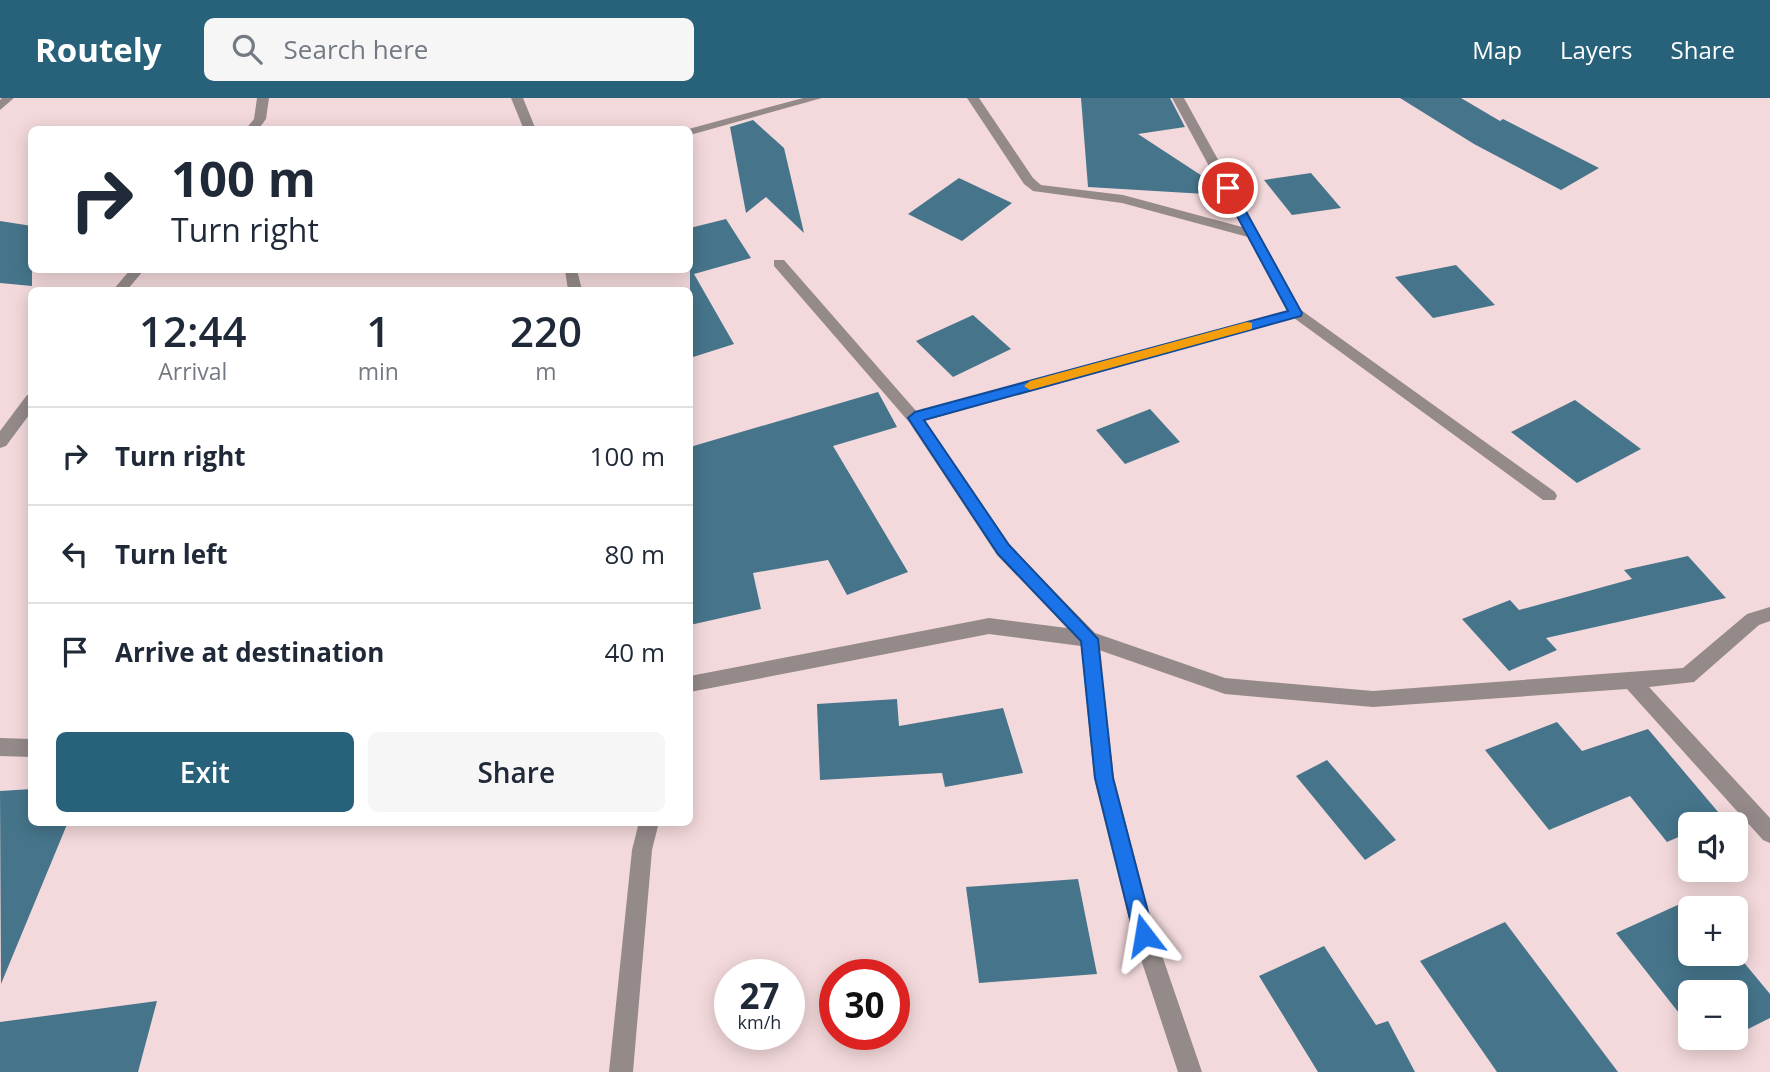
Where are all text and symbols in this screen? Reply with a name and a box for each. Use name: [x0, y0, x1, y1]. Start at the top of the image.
search box: [204, 18, 694, 81]
text: Routely: [35, 27, 162, 72]
icon: search: [228, 30, 266, 68]
text: Search here: [284, 31, 428, 67]
text: Map: [1472, 33, 1522, 66]
text: Layers: [1560, 33, 1633, 66]
text: Share: [1671, 33, 1735, 66]
text: 100 m: [171, 145, 316, 211]
icon: right: [56, 154, 147, 245]
pin: [1198, 158, 1258, 218]
icon: arrive: [1209, 169, 1247, 207]
text: Turn right: [171, 208, 319, 251]
text: 12:44: [139, 302, 247, 359]
text: 1: [366, 302, 390, 359]
text: 220: [510, 302, 582, 359]
text: Arrival: [158, 355, 227, 387]
text: min: [358, 355, 399, 387]
text: m: [535, 355, 557, 387]
icon: right: [56, 437, 94, 475]
text: Turn right: [115, 438, 246, 474]
text: 100 m: [590, 438, 665, 474]
icon: left: [56, 535, 94, 573]
text: Turn left: [115, 536, 227, 572]
text: 80 m: [604, 536, 665, 572]
icon: arrive: [56, 633, 94, 671]
text: Arrive at destination: [115, 634, 384, 670]
text: 40 m: [604, 634, 665, 670]
button: Exit: [56, 732, 354, 812]
button: Share: [368, 732, 665, 812]
map controls: [1678, 812, 1748, 1050]
button: sound: [1678, 812, 1748, 882]
button: +: [1678, 896, 1748, 966]
position arrow: [1107, 898, 1181, 972]
speed limit sign: 30: [819, 959, 910, 1050]
text: 27: [739, 972, 780, 1019]
button: −: [1678, 980, 1748, 1050]
text: km/h: [738, 1010, 781, 1034]

